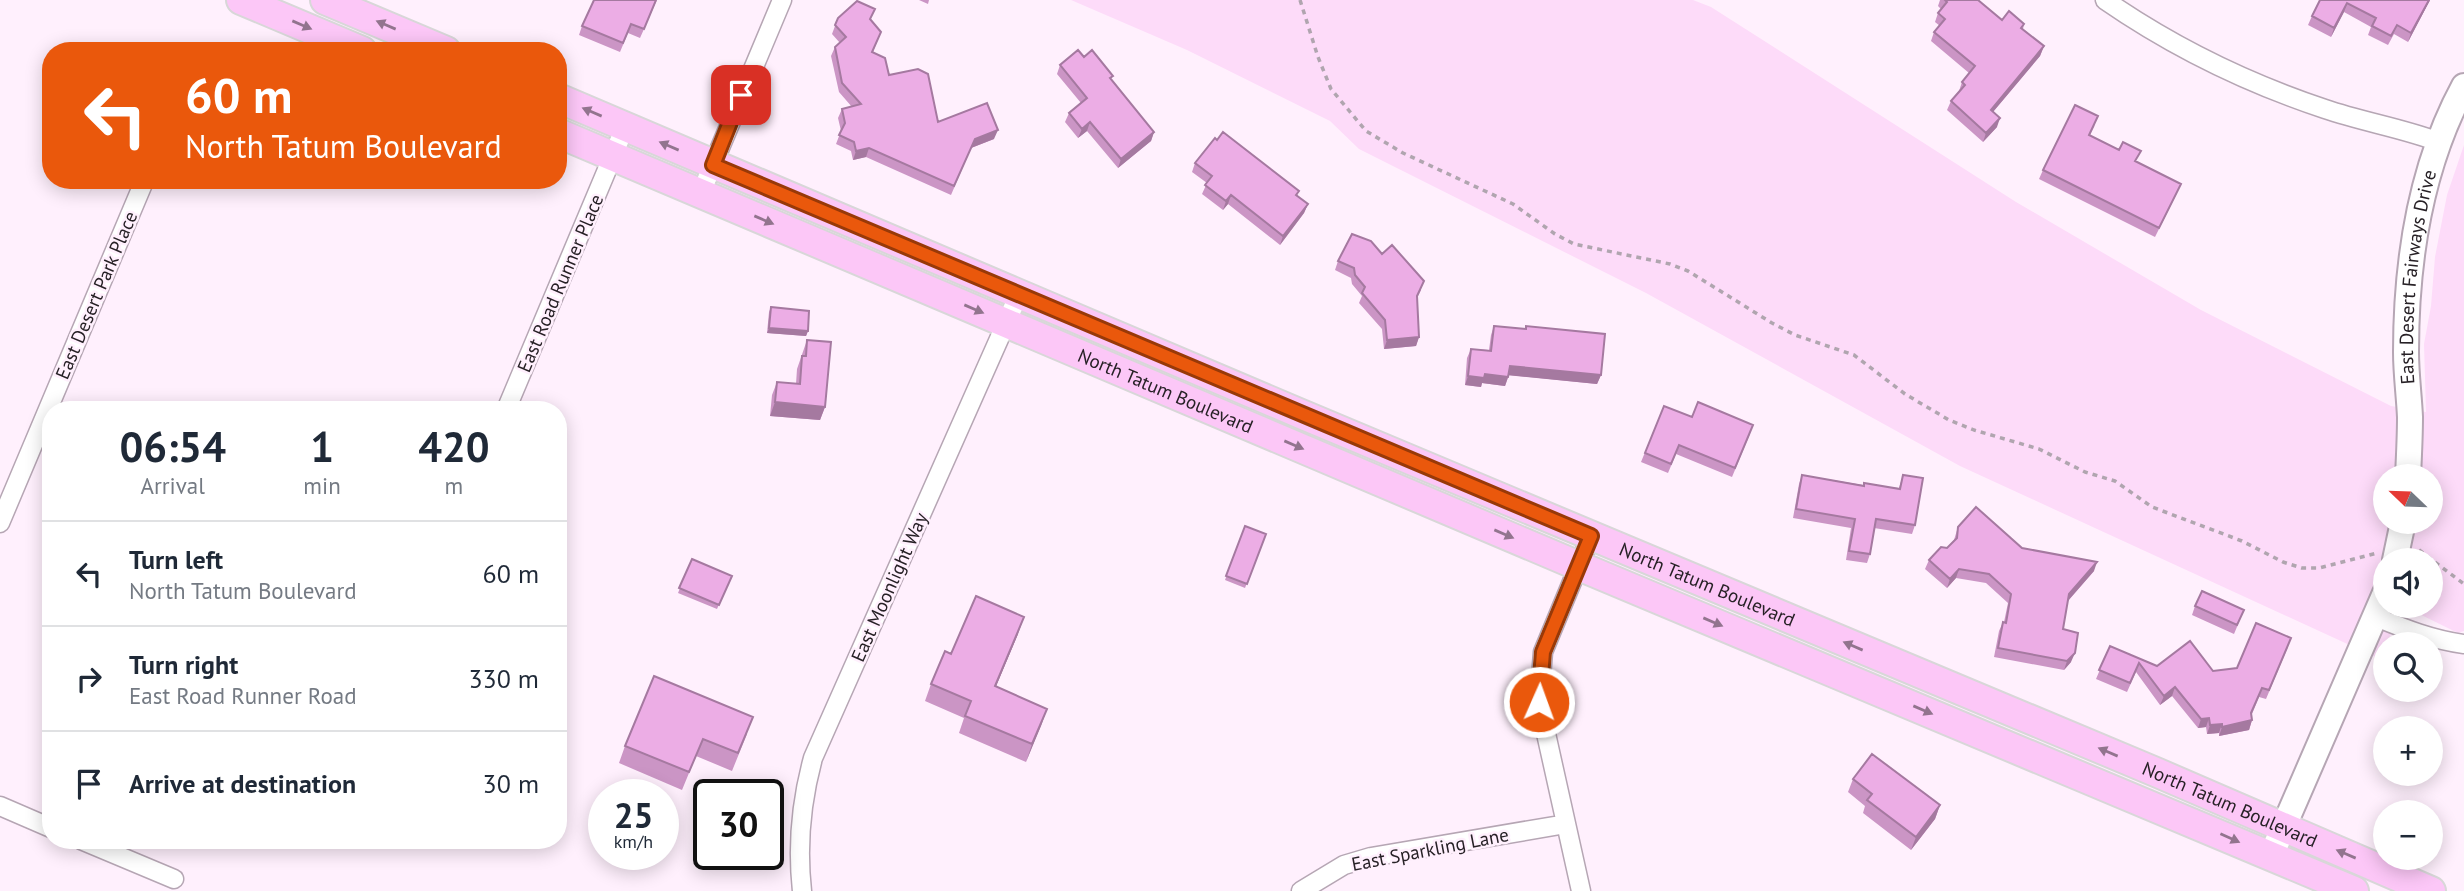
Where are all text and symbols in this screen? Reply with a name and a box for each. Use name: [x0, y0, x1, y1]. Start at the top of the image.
one-way arrow: [291, 20, 312, 31]
one-way arrow: [375, 20, 396, 31]
text: 60 m: [185, 63, 292, 127]
pin: [711, 65, 771, 125]
icon: left: [70, 70, 161, 161]
icon: arrive: [722, 76, 760, 114]
one-way arrow: [581, 107, 602, 118]
text: North Tatum Boulevard: [185, 125, 502, 167]
one-way arrow: [659, 140, 679, 152]
street label: East Desert Fairways Drive: [2394, 167, 2441, 385]
street label: East Road Runner Place: [512, 190, 608, 376]
street label: East Desert Park Place: [50, 207, 142, 383]
one-way arrow: [754, 215, 775, 226]
one-way arrow: [963, 304, 984, 315]
street label: North Tatum Boulevard: [1074, 343, 1257, 438]
text: 06:54: [119, 419, 226, 474]
text: 1: [310, 419, 334, 474]
text: 420: [418, 419, 490, 474]
one-way arrow: [1284, 439, 1304, 451]
north arrow: [2373, 464, 2443, 534]
map controls: [2373, 464, 2443, 870]
text: Arrival: [140, 471, 205, 500]
text: min: [303, 471, 341, 500]
text: m: [445, 471, 463, 500]
street label: East Moonlight Way: [845, 509, 933, 665]
one-way arrow: [1493, 529, 1514, 540]
street label: North Tatum Boulevard: [1616, 537, 1799, 632]
text: Turn left: [129, 543, 223, 576]
button: sound: [2373, 548, 2443, 618]
icon: left: [70, 555, 108, 593]
text: 60 m: [483, 557, 539, 590]
text: North Tatum Boulevard: [129, 576, 357, 605]
one-way arrow: [1703, 617, 1724, 628]
button: search: [2373, 632, 2443, 702]
one-way arrow: [1843, 640, 1863, 652]
text: Turn right: [129, 648, 238, 681]
icon: right: [70, 660, 108, 698]
text: 330 m: [468, 662, 539, 695]
position arrow: [1502, 665, 1576, 739]
text: East Road Runner Road: [129, 681, 357, 710]
one-way arrow: [1913, 704, 1934, 715]
button: +: [2373, 716, 2443, 786]
one-way arrow: [2097, 747, 2118, 758]
street label: North Tatum Boulevard: [2139, 756, 2321, 852]
icon: arrive: [70, 765, 108, 803]
text: Arrive at destination: [129, 767, 356, 800]
text: 30 m: [483, 767, 539, 800]
speed limit sign: 30: [693, 779, 784, 870]
text: 25: [614, 792, 653, 838]
button: −: [2373, 800, 2443, 870]
street label: East Sparkling Lane: [1349, 822, 1511, 876]
text: km/h: [614, 830, 653, 853]
one-way arrow: [2220, 833, 2241, 844]
one-way arrow: [2335, 849, 2356, 860]

